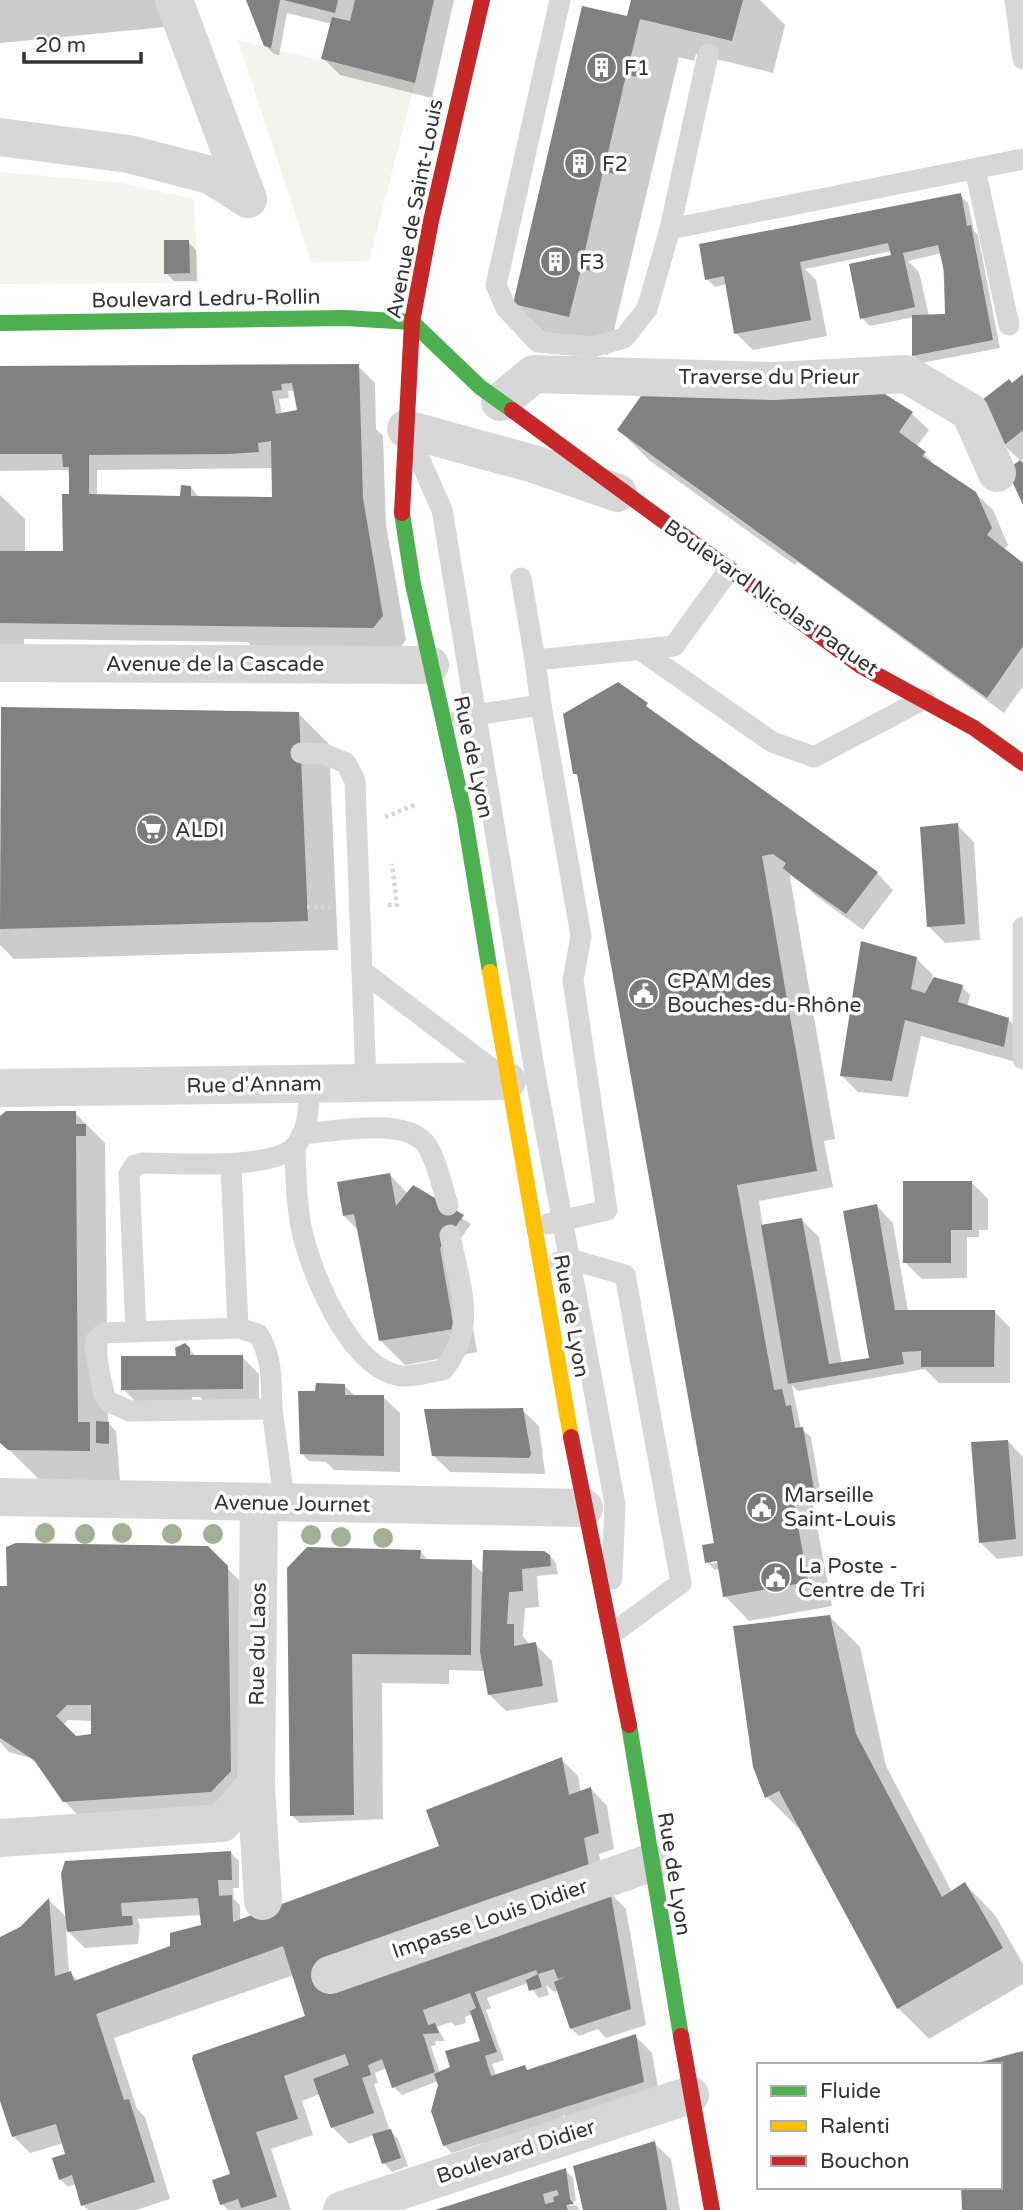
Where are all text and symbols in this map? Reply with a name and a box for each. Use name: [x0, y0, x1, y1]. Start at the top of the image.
scale bar: [24, 21, 142, 65]
text: 20 m: [35, 33, 86, 58]
building icon: F1: [584, 51, 618, 85]
place label: F1: [624, 56, 650, 81]
street label: Avenue de Saint-Louis: [381, 97, 449, 321]
building icon: F2: [562, 147, 596, 181]
place label: F2: [602, 152, 628, 177]
building icon: F3: [539, 245, 573, 279]
place label: F3: [579, 250, 605, 275]
street label: Boulevard Ledru-Rollin: [91, 285, 321, 313]
street label: Traverse du Prieur: [679, 365, 859, 390]
street label: Boulevard Nicolas Paquet: [659, 514, 883, 682]
street label: Avenue de la Cascade: [106, 652, 324, 677]
street label: Rue de Lyon: [448, 694, 498, 820]
supermarket icon: ALDI: [135, 813, 169, 847]
place label: ALDI: [175, 818, 225, 843]
place label: CPAM des Bouches-du-Rhône: [667, 969, 861, 1018]
public building icon: CPAM des Bouches-du-Rhône: [627, 976, 661, 1010]
street label: Rue d'Annam: [186, 1071, 322, 1099]
street label: Rue de Lyon: [548, 1253, 594, 1379]
place label: Marseille Saint-Louis: [784, 1483, 896, 1532]
street label: Avenue Journet: [213, 1490, 371, 1518]
public building icon: Marseille Saint-Louis: [744, 1490, 778, 1524]
place label: La Poste - Centre de Tri: [798, 1554, 925, 1603]
public building icon: La Poste - Centre de Tri: [758, 1561, 792, 1595]
street label: Rue du Laos: [244, 1582, 272, 1706]
street label: Rue de Lyon: [652, 1811, 696, 1937]
street label: Impasse Louis Didier: [389, 1874, 591, 1964]
legend: [757, 2063, 1002, 2189]
text: Fluide: [820, 2079, 881, 2104]
text: Ralenti: [820, 2114, 890, 2139]
street label: Boulevard Didier: [433, 2115, 599, 2189]
text: Bouchon: [820, 2149, 910, 2174]

